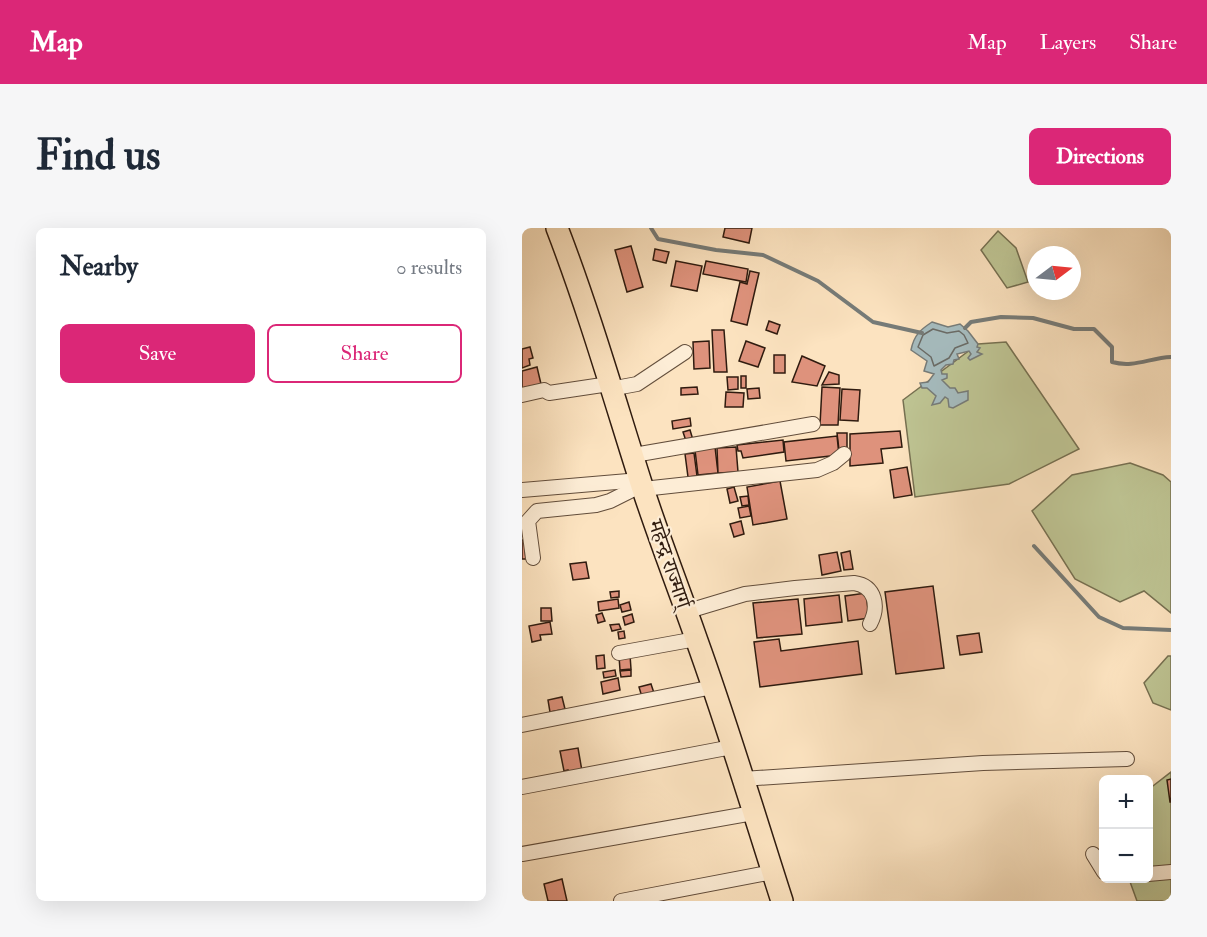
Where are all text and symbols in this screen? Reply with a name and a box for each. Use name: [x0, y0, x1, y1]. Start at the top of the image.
text: Map: [30, 25, 83, 60]
text: Map: [967, 29, 1007, 56]
text: Layers: [1040, 29, 1096, 56]
text: Share: [1129, 29, 1177, 56]
button: Directions: [1029, 128, 1171, 185]
text: Find us: [36, 130, 160, 182]
north arrow: [1027, 246, 1081, 300]
text: Nearby: [60, 251, 138, 283]
text: 0 results: [396, 255, 462, 280]
button: Save: [60, 324, 255, 383]
button: Share: [267, 324, 462, 383]
street label: महेन्द्र राज्मार्ग्: [641, 515, 698, 615]
map controls: [1099, 775, 1153, 883]
button: +: [1099, 775, 1153, 829]
button: −: [1099, 829, 1153, 883]

